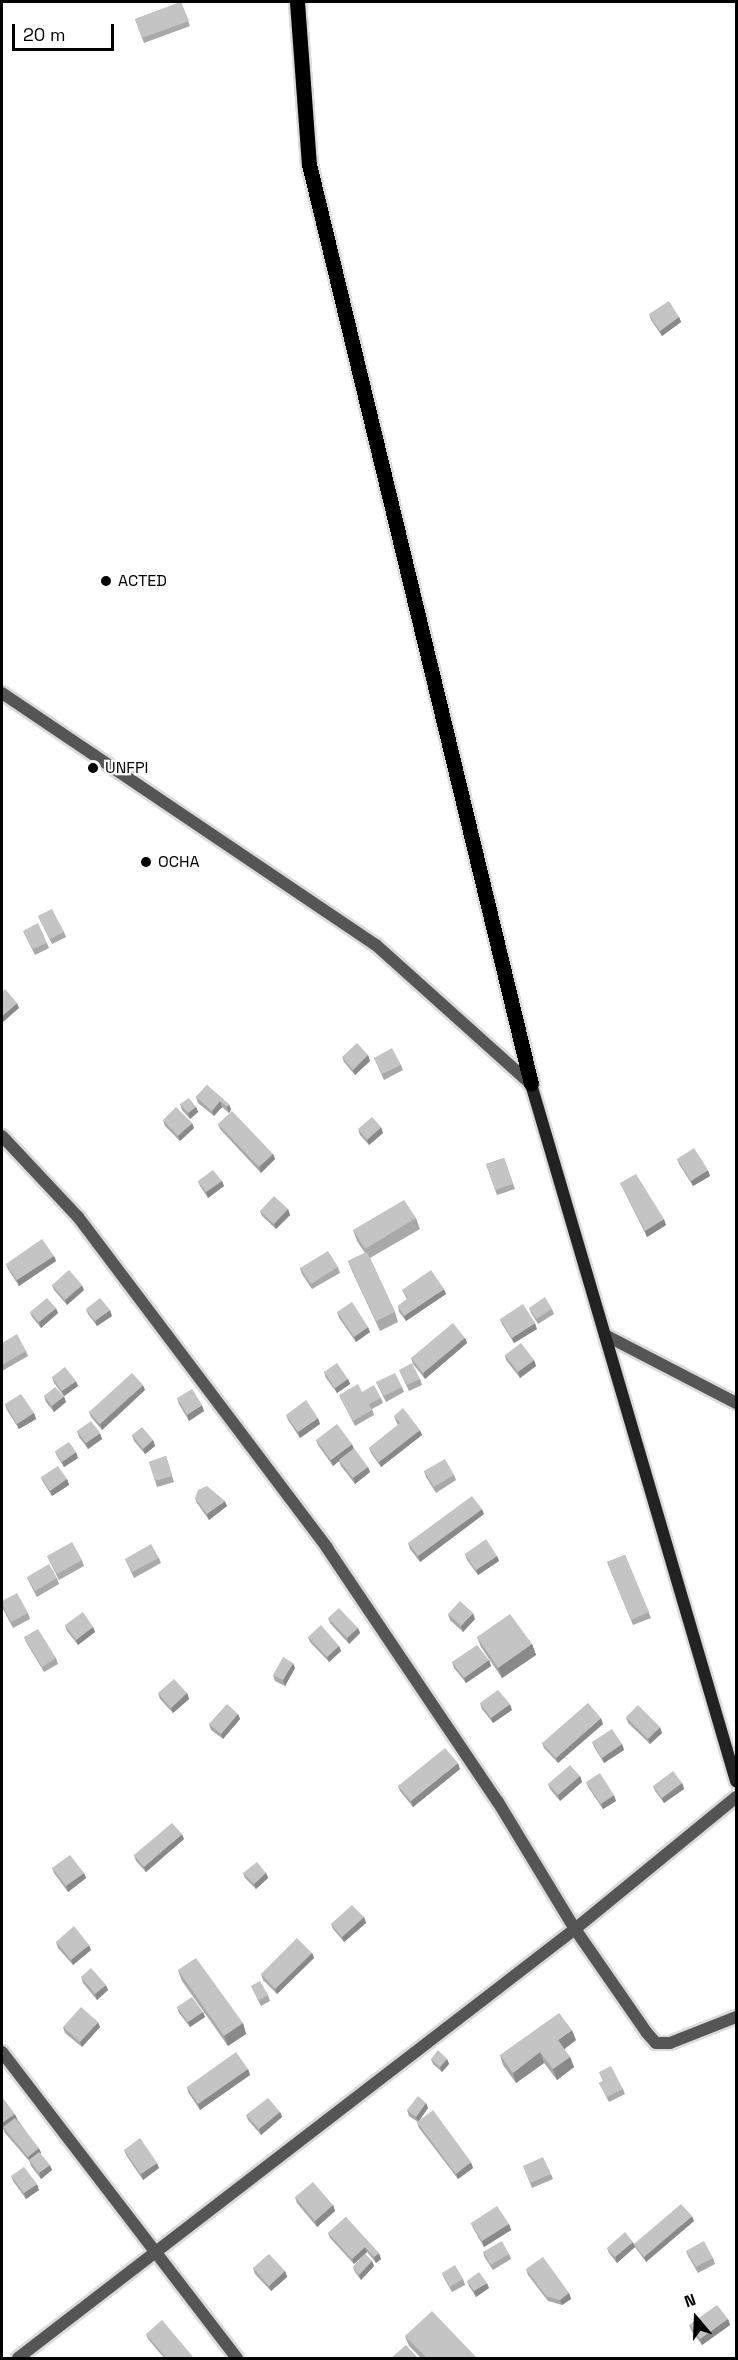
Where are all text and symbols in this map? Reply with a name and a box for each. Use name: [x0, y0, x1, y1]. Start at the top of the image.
scale bar: [15, 12, 117, 50]
text: 20 m: [23, 23, 66, 46]
place label: ACTED: [118, 571, 167, 591]
marker: ACTED: [99, 574, 113, 588]
place label: UNFPI: [105, 758, 148, 778]
marker: UNFPI: [86, 761, 100, 775]
place label: OCHA: [158, 852, 200, 872]
marker: OCHA: [139, 855, 153, 869]
north arrow: [666, 2288, 726, 2348]
text: N: [681, 2289, 698, 2312]

